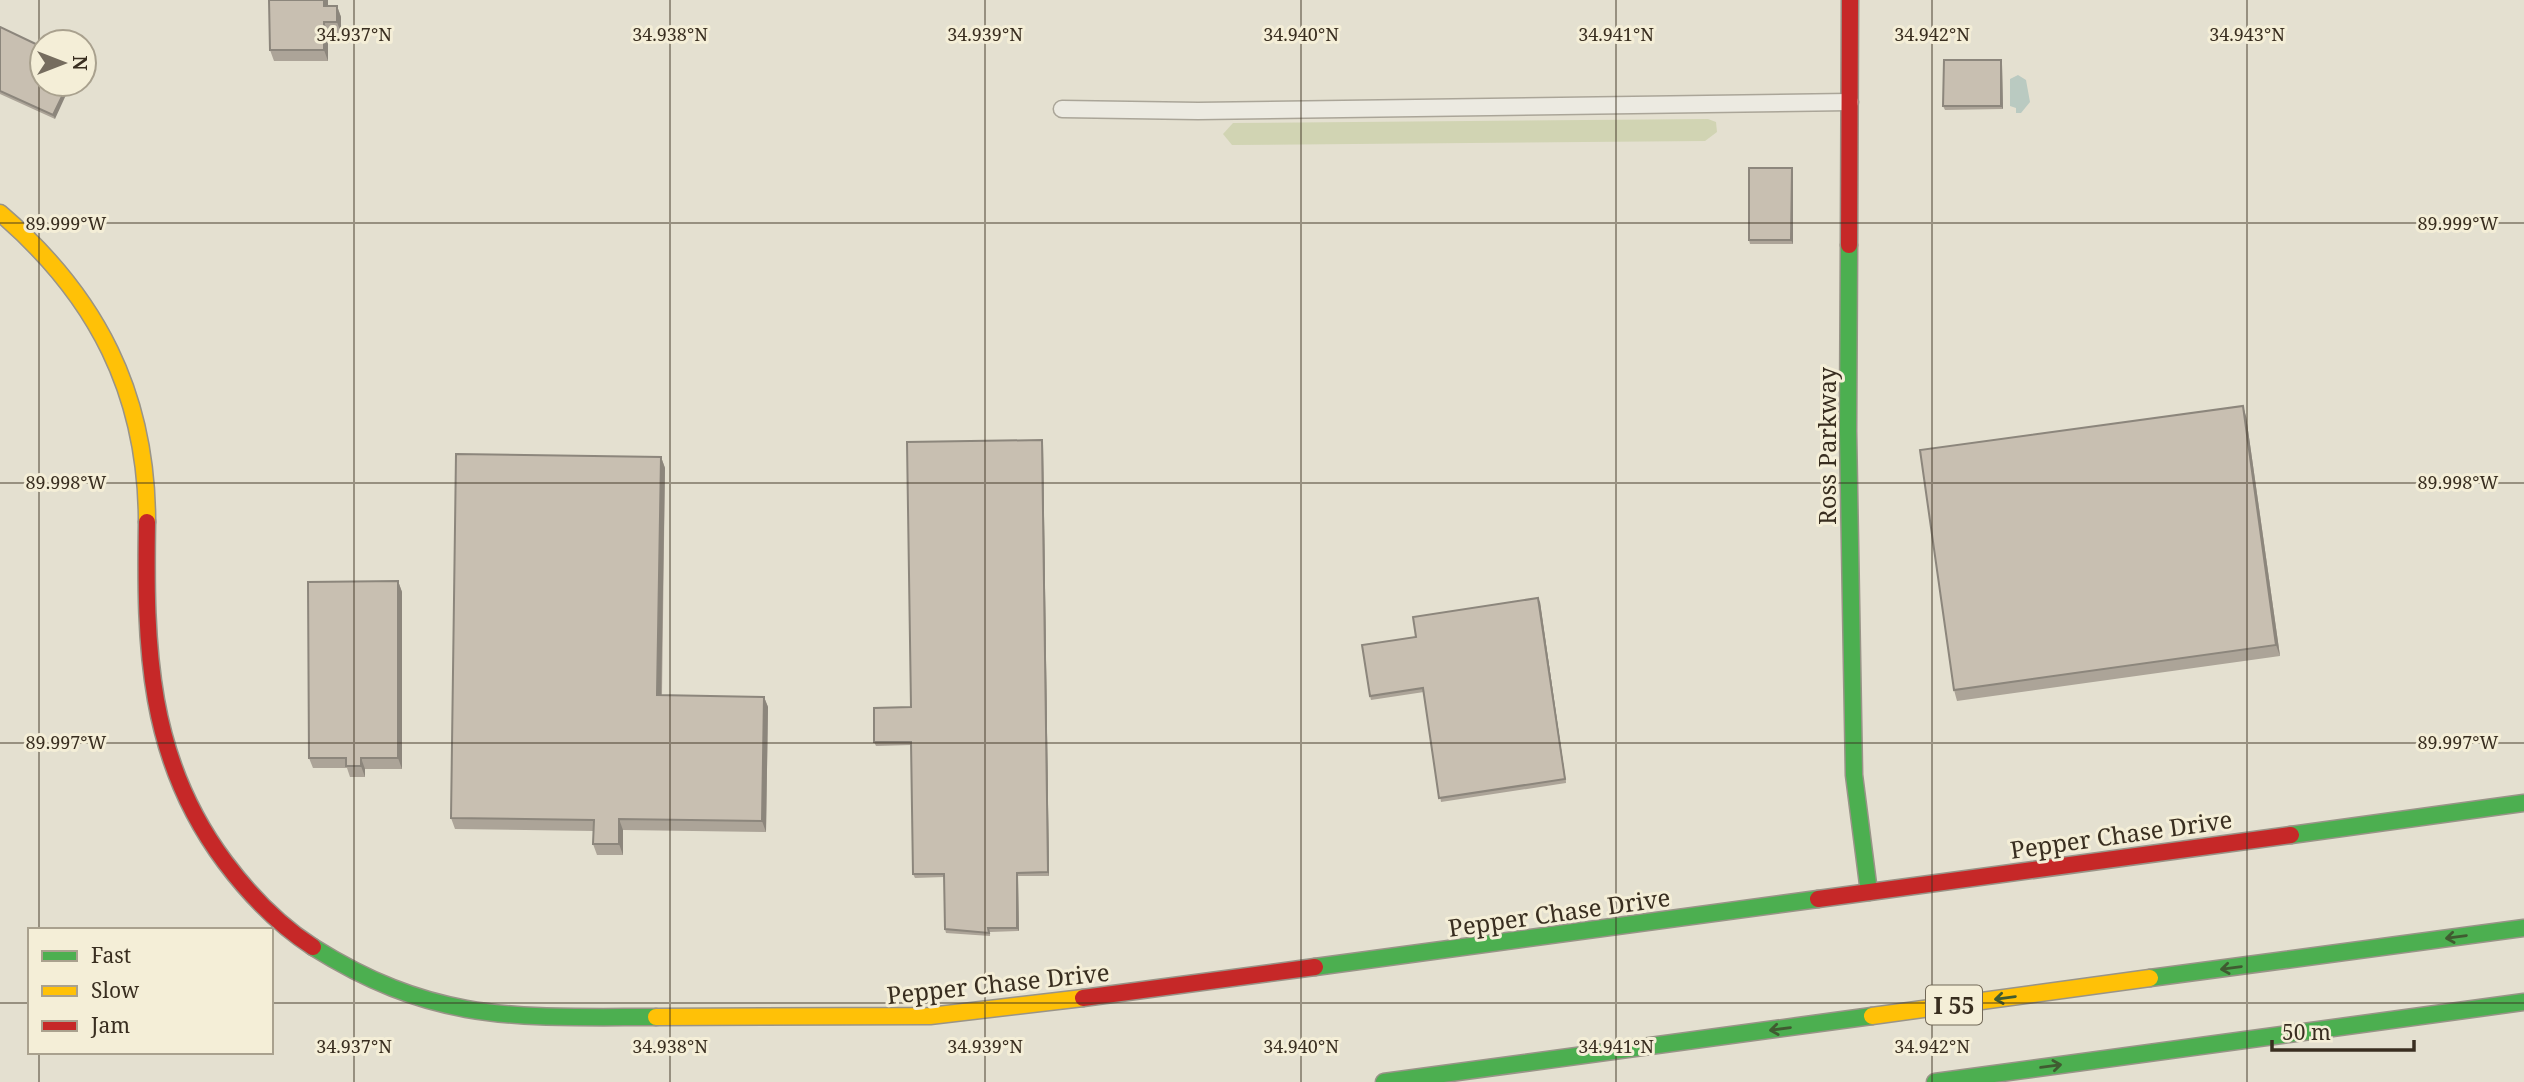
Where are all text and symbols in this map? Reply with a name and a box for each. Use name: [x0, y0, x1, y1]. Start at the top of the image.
text: 34.937°N: [316, 22, 392, 46]
text: 34.938°N: [632, 22, 708, 46]
text: 34.939°N: [947, 22, 1023, 46]
text: 34.940°N: [1263, 22, 1339, 46]
text: 34.941°N: [1578, 22, 1654, 46]
text: 34.942°N: [1894, 22, 1970, 46]
text: 34.943°N: [2209, 22, 2285, 46]
north arrow: [28, 28, 98, 98]
text: N: [67, 56, 93, 71]
text: 89.999°W: [26, 211, 107, 235]
text: 89.999°W: [2418, 211, 2499, 235]
street label: Ross Parkway: [1810, 367, 1843, 525]
text: 89.998°W: [26, 470, 107, 494]
text: 89.998°W: [2418, 470, 2499, 494]
text: 89.997°W: [26, 730, 107, 754]
text: 89.997°W: [2418, 730, 2499, 754]
street label: Pepper Chase Drive: [2008, 802, 2234, 866]
street label: Pepper Chase Drive: [1446, 880, 1672, 944]
legend: [28, 928, 273, 1054]
one-way arrow: [2446, 931, 2468, 944]
text: Fast: [91, 941, 131, 969]
street label: Pepper Chase Drive: [885, 955, 1111, 1011]
one-way arrow: [2220, 961, 2243, 974]
text: Slow: [91, 976, 140, 1004]
road number: I 55: [1926, 986, 1982, 1024]
one-way arrow: [1995, 992, 2017, 1005]
scale bar: [2272, 1009, 2414, 1052]
text: Jam: [90, 1011, 130, 1039]
text: 50 m: [2282, 1018, 2331, 1046]
one-way arrow: [1769, 1022, 1792, 1035]
text: 34.937°N: [316, 1034, 392, 1058]
text: 34.938°N: [632, 1034, 708, 1058]
text: 34.939°N: [947, 1034, 1023, 1058]
text: 34.940°N: [1263, 1034, 1339, 1058]
text: 34.941°N: [1578, 1034, 1654, 1058]
text: 34.942°N: [1894, 1034, 1970, 1058]
one-way arrow: [2039, 1060, 2062, 1073]

